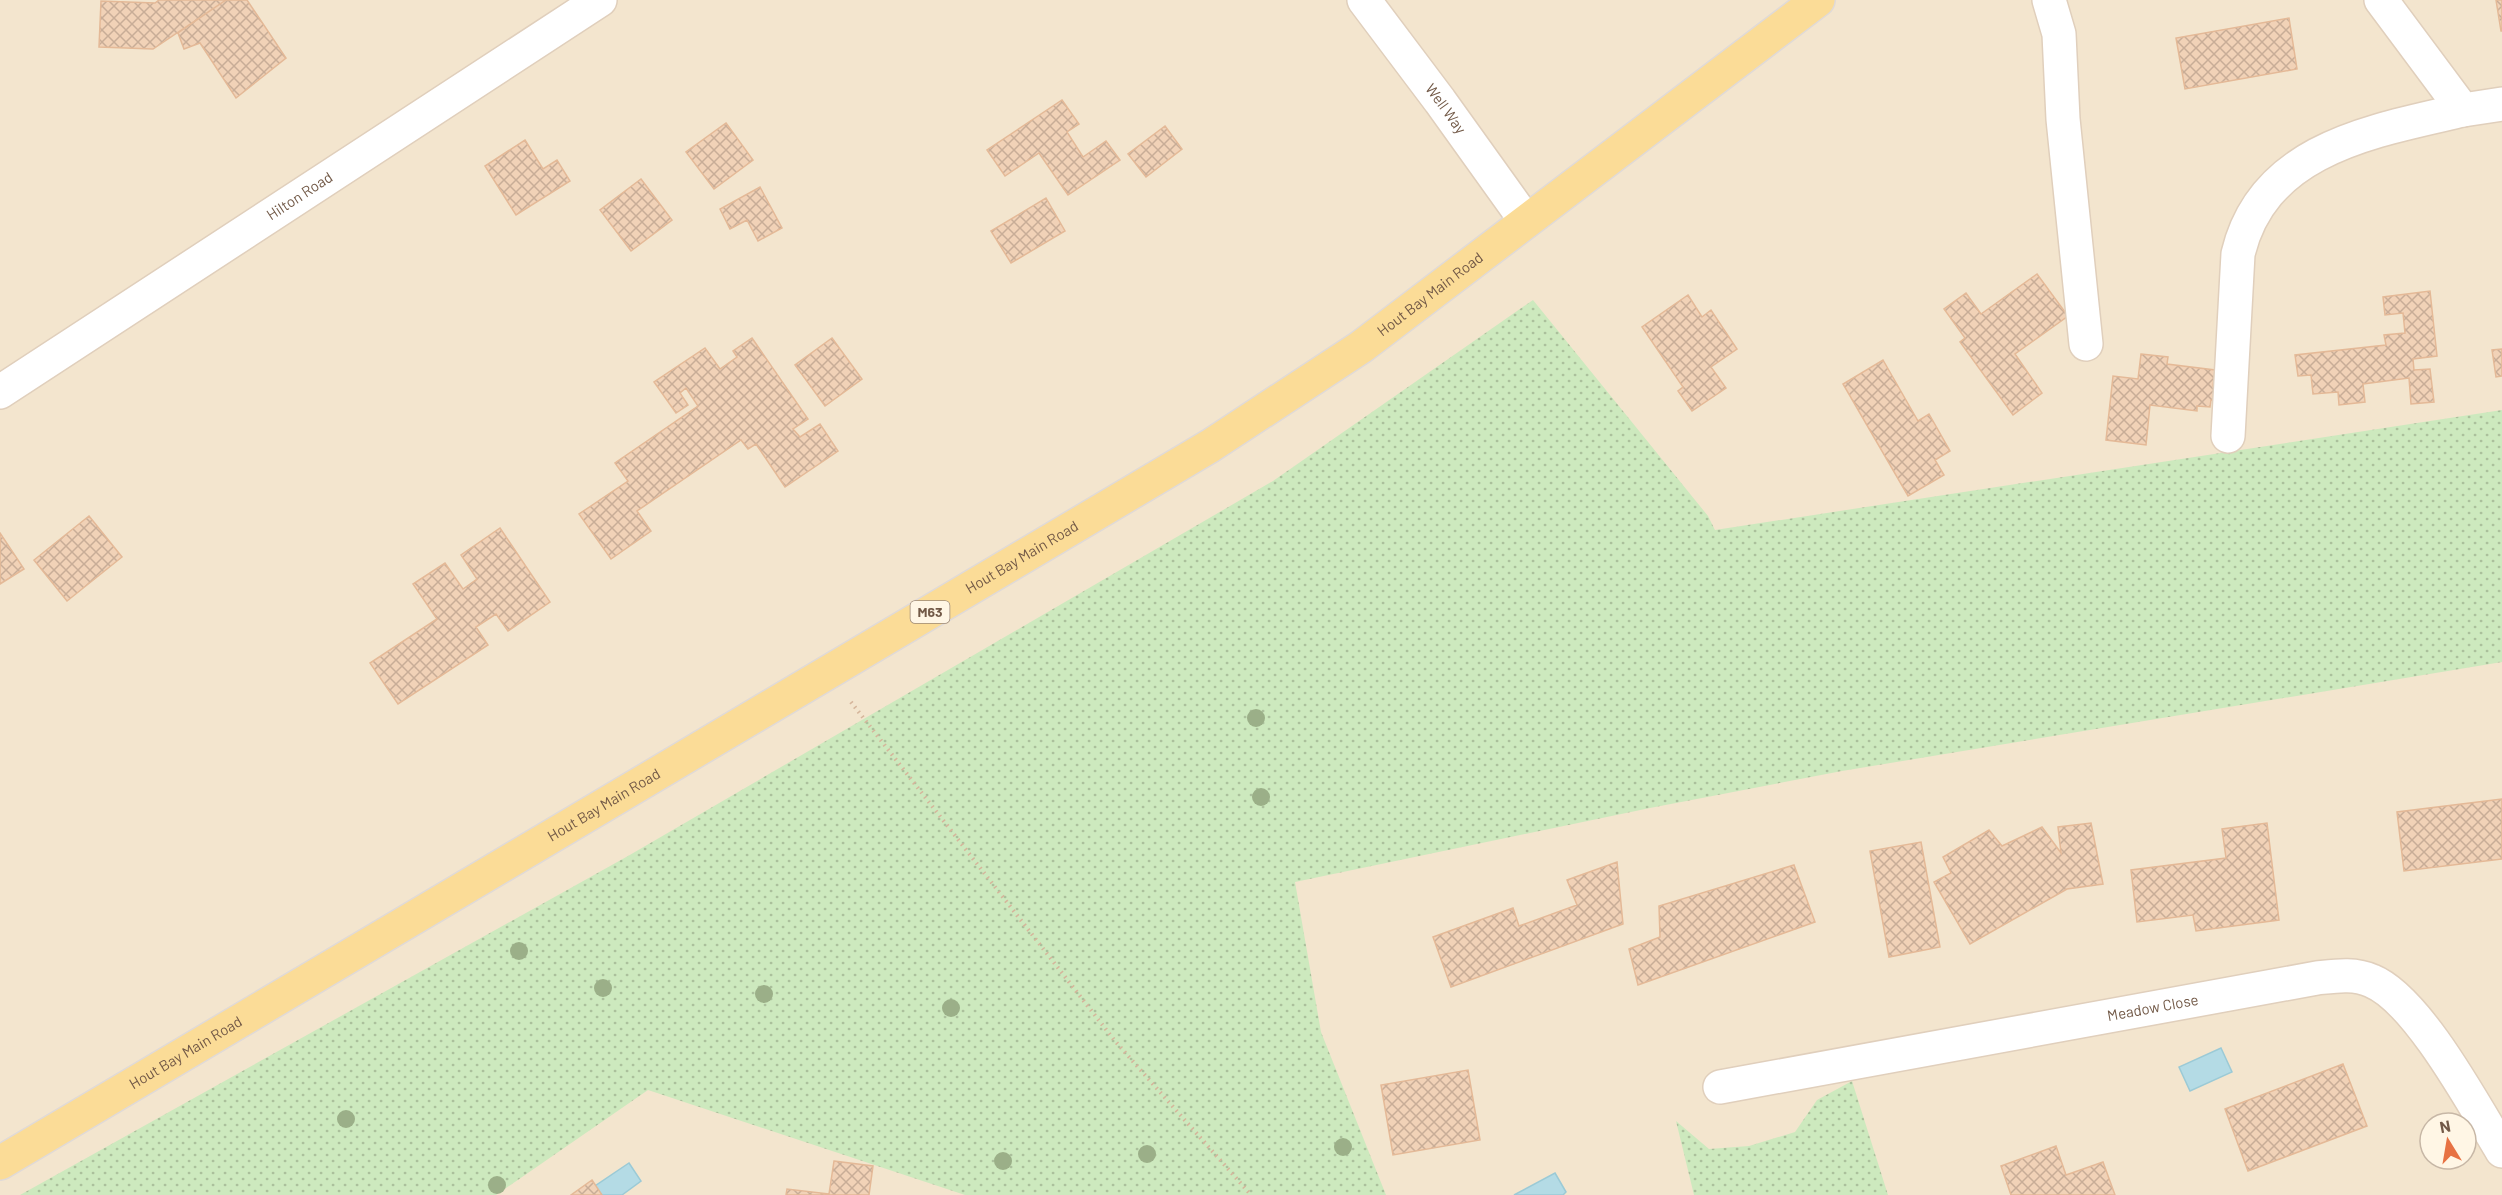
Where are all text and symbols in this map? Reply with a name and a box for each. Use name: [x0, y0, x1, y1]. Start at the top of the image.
street label: Well Way: [1422, 80, 1470, 137]
street label: Hilton Road: [263, 167, 335, 223]
street label: Hout Bay Main Road: [1373, 248, 1486, 339]
street label: Hout Bay Main Road: [962, 516, 1081, 597]
road number: M63: [910, 601, 950, 623]
street label: Hout Bay Main Road: [544, 764, 663, 845]
street label: Meadow Close: [2106, 990, 2200, 1024]
street label: Hout Bay Main Road: [126, 1012, 245, 1092]
north arrow: [2418, 1111, 2478, 1171]
text: N: [2438, 1115, 2452, 1136]

